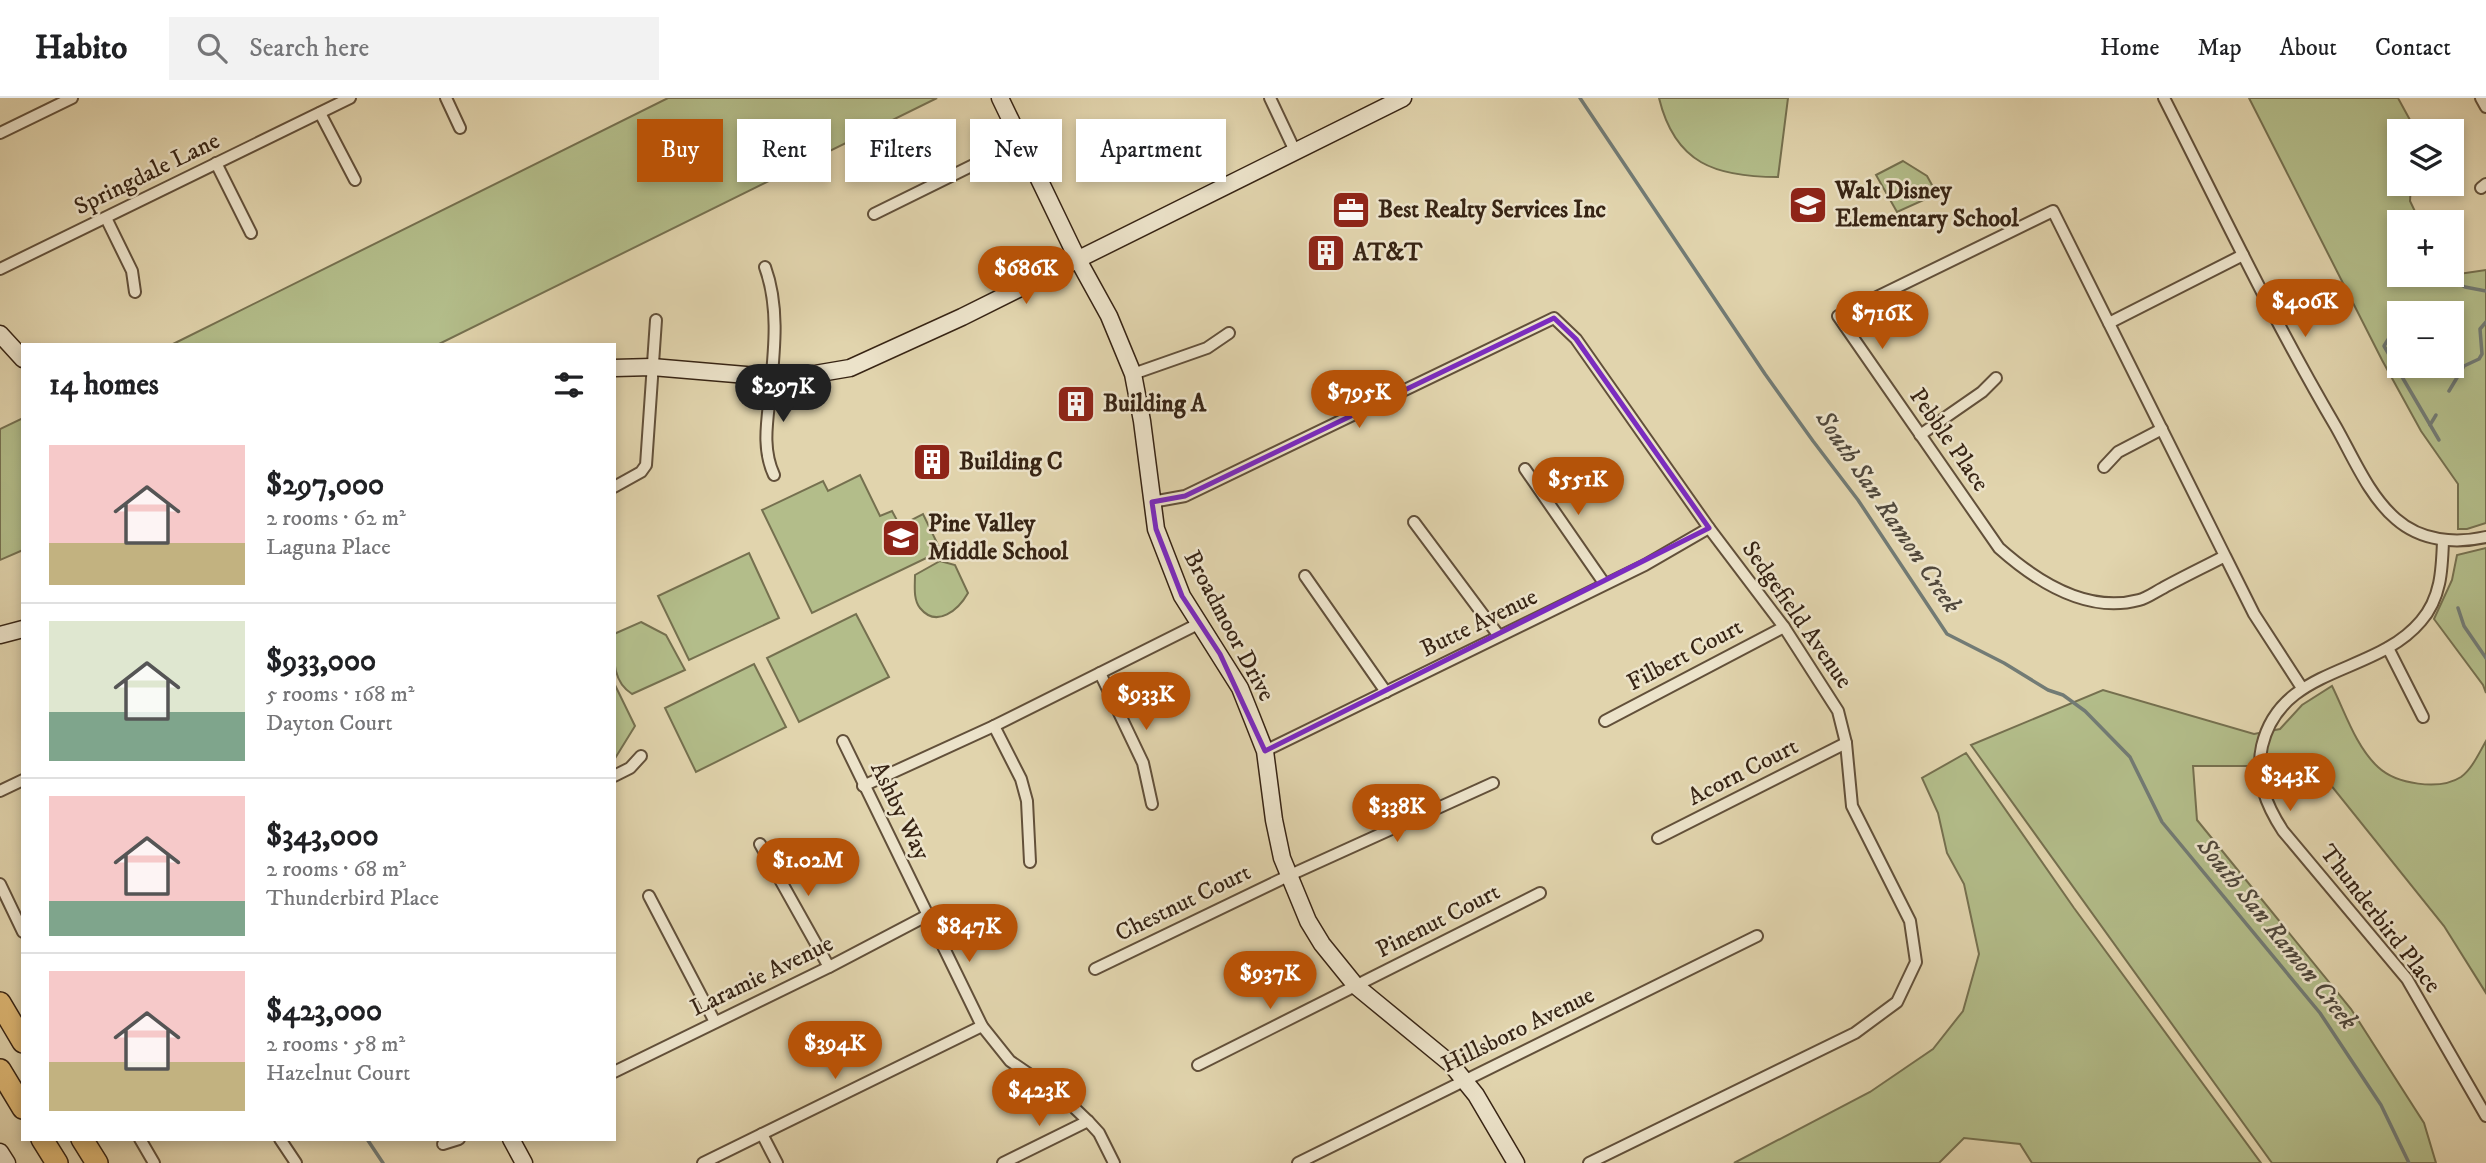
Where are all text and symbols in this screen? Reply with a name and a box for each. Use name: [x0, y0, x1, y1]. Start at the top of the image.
search box: [169, 17, 659, 80]
text: Habito: [35, 28, 127, 69]
icon: search: [193, 29, 231, 67]
text: Search here: [249, 32, 369, 65]
text: Home: [2100, 33, 2159, 63]
text: Map: [2197, 33, 2242, 63]
text: About: [2280, 33, 2337, 63]
text: Contact: [2375, 33, 2451, 63]
chip: Buy: [637, 119, 723, 182]
chip: Rent: [737, 119, 831, 182]
chip: Filters: [845, 119, 956, 182]
chip: New: [970, 119, 1062, 182]
chip: Apartment: [1076, 119, 1226, 182]
map controls: [2387, 119, 2464, 378]
button: layers: [2387, 119, 2464, 196]
street label: Springdale Lane: [69, 126, 225, 222]
place label: Walt Disney Elementary School: [1834, 176, 2019, 234]
school or university icon: Walt Disney Elementary School: [1787, 184, 1829, 226]
office icon: Best Realty Services Inc: [1330, 189, 1372, 231]
place label: Best Realty Services Inc: [1378, 195, 1607, 225]
button: +: [2387, 210, 2464, 287]
building icon: AT&T: [1305, 232, 1347, 274]
place label: AT&T: [1352, 238, 1423, 268]
pin: $686K: [977, 246, 1075, 306]
text: $686K: [994, 254, 1058, 283]
pin: $406K: [2256, 280, 2354, 339]
text: $406K: [2272, 287, 2338, 316]
pin: $716K: [1833, 292, 1931, 351]
text: $716K: [1851, 299, 1913, 328]
button: −: [2387, 301, 2464, 378]
pin: $297K: [734, 364, 832, 424]
icon: filters: [550, 366, 588, 404]
text: 14 homes: [49, 367, 159, 404]
pin: $795K: [1310, 370, 1408, 430]
text: $297K: [751, 372, 815, 401]
text: $795K: [1327, 378, 1391, 407]
street label: Pebble Place: [1902, 382, 1996, 498]
building icon: Building A: [1055, 383, 1097, 425]
place label: Building A: [1103, 389, 1207, 419]
water label: South San Ramon Creek: [1807, 403, 1968, 620]
building icon: Building C: [911, 441, 953, 483]
place label: Building C: [959, 447, 1063, 477]
pin: $551K: [1529, 458, 1627, 517]
text: $551K: [1548, 465, 1608, 494]
text: $297,000: [266, 467, 384, 504]
icon: home: [105, 473, 189, 557]
text: 2 rooms · 62 m²: [266, 504, 406, 533]
place label: Pine Valley Middle School: [928, 509, 1069, 567]
school or university icon: Pine Valley Middle School: [880, 517, 922, 559]
text: Laguna Place: [266, 533, 391, 562]
street label: Sedgefield Avenue: [1735, 535, 1859, 695]
street label: Broadmoor Drive: [1177, 545, 1281, 707]
street label: Butte Avenue: [1416, 582, 1542, 664]
street label: Filbert Court: [1622, 612, 1748, 698]
text: $933,000: [266, 643, 376, 680]
icon: home: [105, 649, 189, 733]
pin: $933K: [1097, 672, 1195, 732]
text: 5 rooms · 168 m²: [266, 680, 414, 709]
text: $933K: [1117, 680, 1175, 709]
text: Dayton Court: [266, 709, 393, 738]
street label: Acorn Court: [1683, 731, 1803, 813]
pin: $343K: [2241, 754, 2339, 813]
street label: Ashby Way: [863, 757, 937, 866]
text: $343K: [2260, 761, 2320, 790]
pin: $338K: [1348, 784, 1446, 844]
text: $338K: [1368, 792, 1426, 821]
text: $343,000: [266, 818, 379, 855]
icon: home: [105, 824, 189, 908]
water label: South San Ramon Creek: [2189, 830, 2365, 1037]
pin: $1.02M: [751, 838, 865, 898]
street label: Thunderbird Place: [2313, 839, 2447, 999]
text: $1.02M: [772, 846, 844, 875]
text: 2 rooms · 68 m²: [266, 855, 406, 884]
street label: Chestnut Court: [1110, 857, 1256, 949]
street label: Pinenut Court: [1371, 877, 1505, 965]
text: Thunderbird Place: [266, 884, 439, 913]
pin: $847K: [920, 904, 1018, 964]
text: $847K: [937, 912, 1001, 941]
street label: Laramie Avenue: [686, 928, 838, 1023]
pin: $937K: [1221, 951, 1319, 1011]
text: $937K: [1240, 959, 1300, 988]
street label: Hillsboro Avenue: [1437, 980, 1599, 1080]
text: $423,000: [266, 993, 382, 1030]
icon: home: [105, 999, 189, 1083]
pin: $394K: [786, 1021, 884, 1081]
text: $394K: [804, 1029, 866, 1058]
text: 2 rooms · 58 m²: [266, 1030, 405, 1059]
text: Hazelnut Court: [266, 1059, 410, 1088]
pin: $423K: [990, 1068, 1088, 1128]
text: $423K: [1008, 1076, 1070, 1105]

